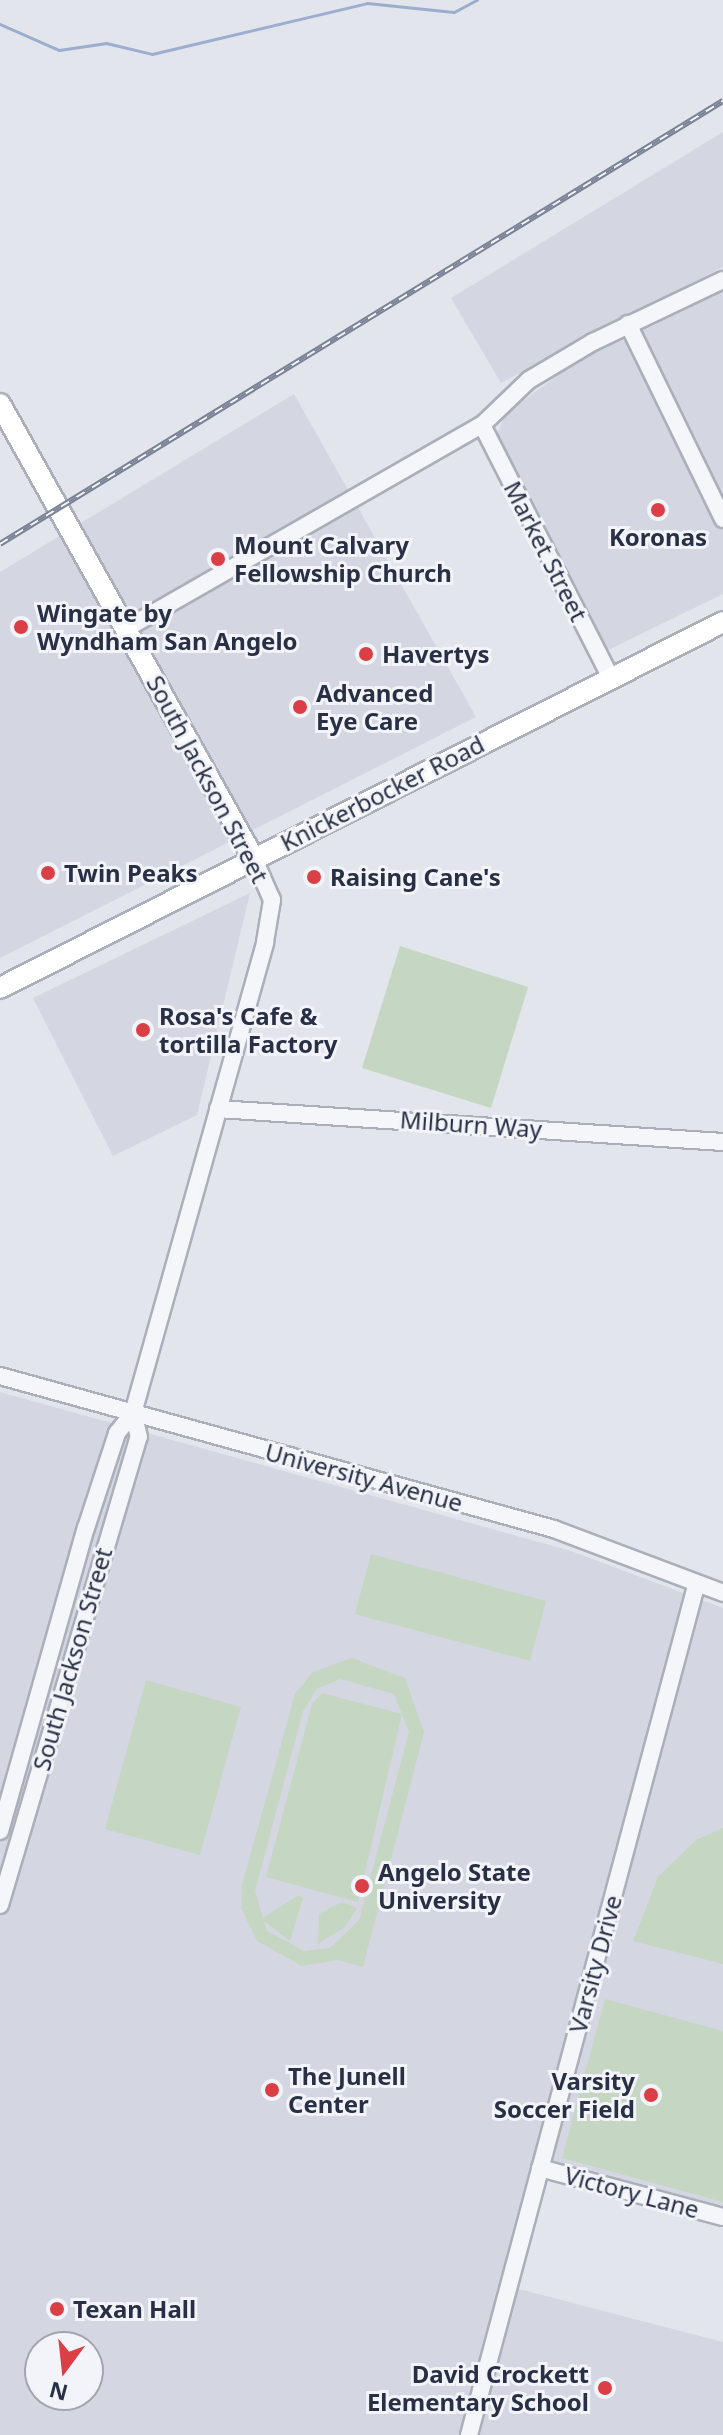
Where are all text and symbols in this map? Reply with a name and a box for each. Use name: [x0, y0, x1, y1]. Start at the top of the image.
street label: Market Street: [498, 476, 594, 626]
marker: Koronas: [649, 501, 667, 519]
place label: Koronas: [609, 523, 707, 551]
place label: Mount Calvary Fellowship Church: [234, 531, 452, 587]
marker: Mount Calvary Fellowship Church: [209, 550, 227, 568]
place label: Wingate by Wyndham San Angelo: [37, 599, 298, 655]
marker: Wingate by Wyndham San Angelo: [12, 618, 30, 636]
place label: Havertys: [382, 640, 490, 668]
marker: Havertys: [357, 645, 375, 663]
street label: South Jackson Street: [141, 670, 275, 888]
place label: Advanced Eye Care: [316, 679, 433, 735]
marker: Advanced Eye Care: [291, 698, 309, 716]
street label: Knickerbocker Road: [275, 729, 489, 857]
place label: Twin Peaks: [64, 859, 197, 887]
place label: Raising Cane's: [330, 863, 501, 891]
marker: Twin Peaks: [39, 864, 57, 882]
marker: Raising Cane's: [305, 868, 323, 886]
place label: Rosa's Cafe & tortilla Factory: [159, 1002, 337, 1058]
marker: Rosa's Cafe & tortilla Factory: [134, 1021, 152, 1039]
street label: Milburn Way: [399, 1105, 543, 1143]
street label: University Avenue: [262, 1437, 466, 1517]
street label: South Jackson Street: [26, 1544, 118, 1774]
place label: Angelo State University: [378, 1858, 531, 1914]
marker: Angelo State University: [353, 1877, 371, 1895]
street label: Varsity Drive: [563, 1892, 627, 2036]
place label: The Junell Center: [288, 2062, 406, 2118]
place label: Varsity Soccer Field: [494, 2067, 635, 2123]
marker: The Junell Center: [263, 2081, 281, 2099]
marker: Varsity Soccer Field: [642, 2086, 660, 2104]
street label: Victory Lane: [562, 2160, 702, 2224]
place label: Texan Hall: [73, 2295, 196, 2323]
marker: Texan Hall: [48, 2300, 66, 2318]
north arrow: [24, 2331, 104, 2411]
place label: David Crockett Elementary School: [367, 2360, 589, 2416]
text: N: [46, 2375, 71, 2409]
marker: David Crockett Elementary School: [596, 2379, 614, 2397]

